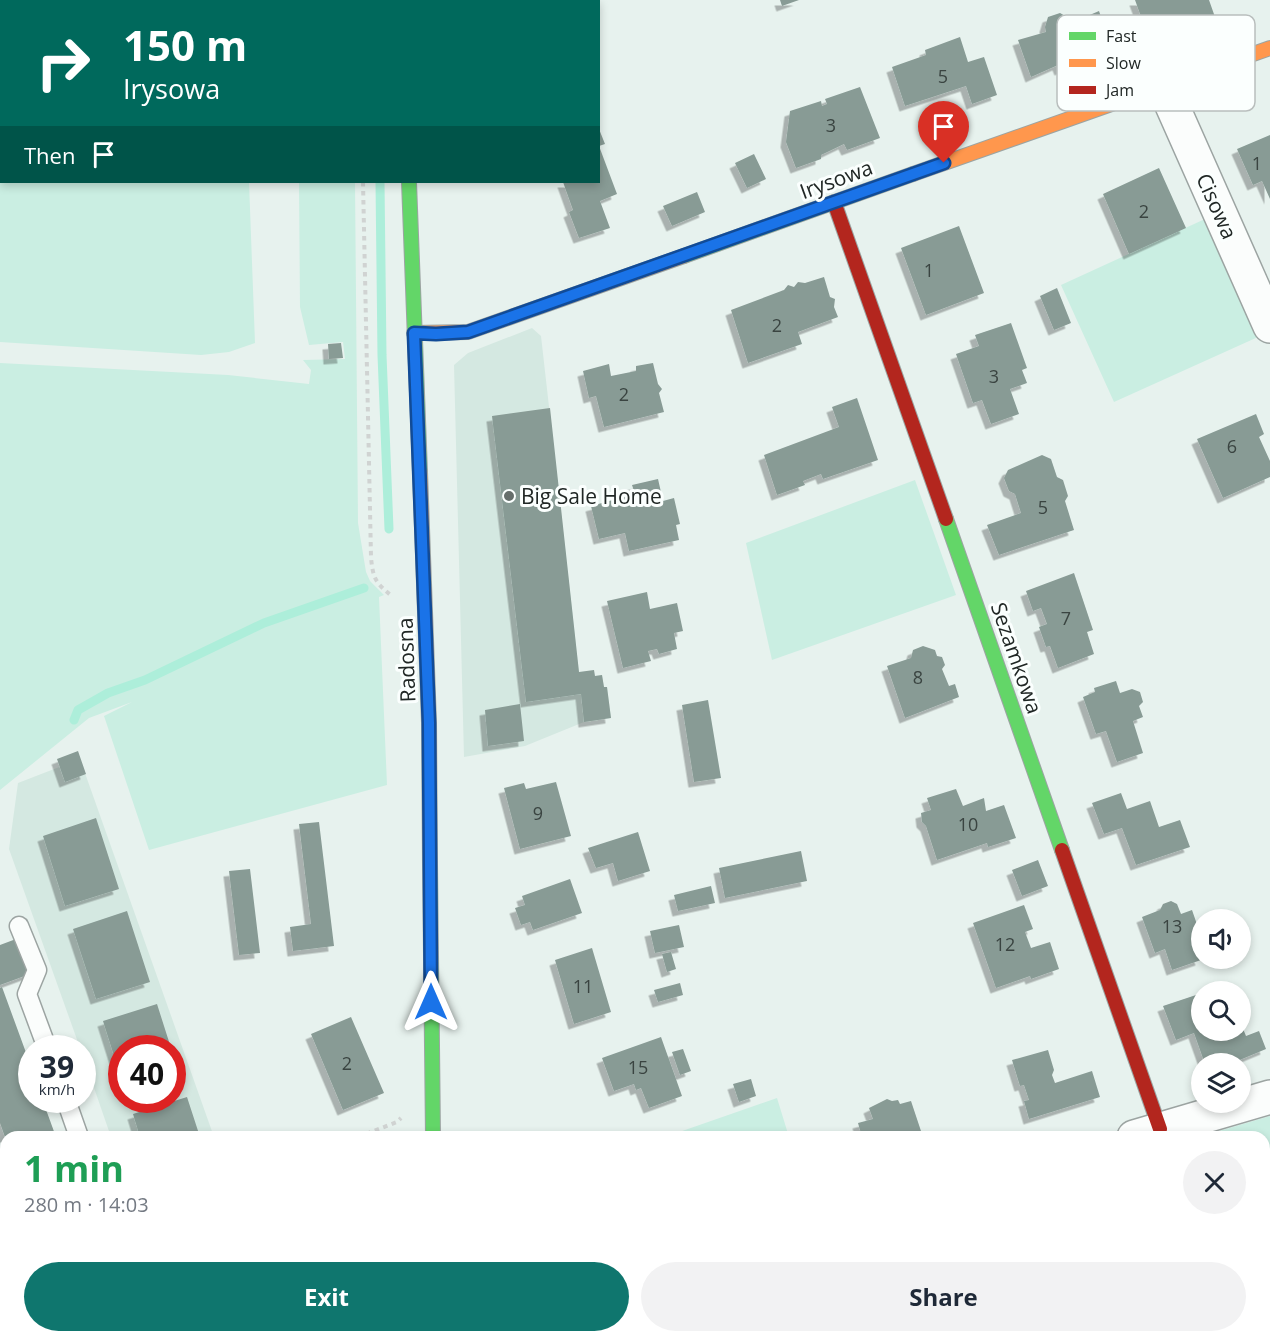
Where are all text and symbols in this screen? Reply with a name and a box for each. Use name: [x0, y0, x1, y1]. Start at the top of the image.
legend: [1057, 15, 1255, 111]
text: 150 m: [123, 16, 247, 73]
icon: right: [24, 24, 102, 102]
text: Fast: [1106, 25, 1137, 47]
text: Slow: [1106, 52, 1141, 74]
house number: 5: [938, 64, 948, 88]
text: Irysowa: [123, 70, 220, 107]
text: Jam: [1104, 79, 1134, 101]
pin: [918, 101, 969, 163]
icon: arrive: [927, 110, 960, 143]
house number: 3: [826, 113, 836, 137]
icon: arrive: [87, 138, 120, 171]
text: Then: [24, 140, 75, 170]
house number: 1: [1252, 151, 1262, 175]
street label: Irysowa: [796, 153, 876, 205]
street label: Cisowa: [1190, 169, 1244, 243]
house number: 2: [1139, 199, 1149, 223]
house number: 1: [924, 258, 934, 282]
house number: 2: [772, 313, 782, 337]
house number: 3: [989, 364, 999, 388]
house number: 2: [619, 382, 629, 406]
house number: 6: [1227, 434, 1237, 458]
place label: Big Sale Home: [521, 482, 662, 510]
marker: Big Sale Home: [502, 489, 516, 503]
house number: 5: [1038, 495, 1048, 519]
street label: Sezamkowa: [985, 599, 1049, 717]
house number: 7: [1061, 606, 1071, 630]
street label: Radosna: [391, 617, 421, 703]
house number: 8: [913, 665, 923, 689]
house number: 9: [533, 801, 543, 825]
house number: 10: [958, 812, 978, 836]
map controls: [1191, 909, 1251, 1113]
button: sound: [1191, 909, 1251, 969]
house number: 13: [1162, 914, 1182, 938]
house number: 12: [995, 932, 1015, 956]
position arrow: [399, 970, 463, 1034]
house number: 11: [573, 974, 593, 998]
button: search: [1191, 981, 1251, 1041]
speed limit sign: 40: [108, 1035, 186, 1113]
text: 39: [40, 1046, 74, 1087]
house number: 2: [342, 1051, 352, 1075]
button: layers: [1191, 1053, 1251, 1113]
house number: 15: [628, 1055, 648, 1079]
text: km/h: [39, 1079, 75, 1099]
text: 1 min: [24, 1144, 124, 1193]
button: close: [1183, 1151, 1246, 1214]
text: 280 m · 14:03: [24, 1191, 149, 1218]
button: Exit: [24, 1262, 629, 1331]
button: Share: [641, 1262, 1246, 1331]

